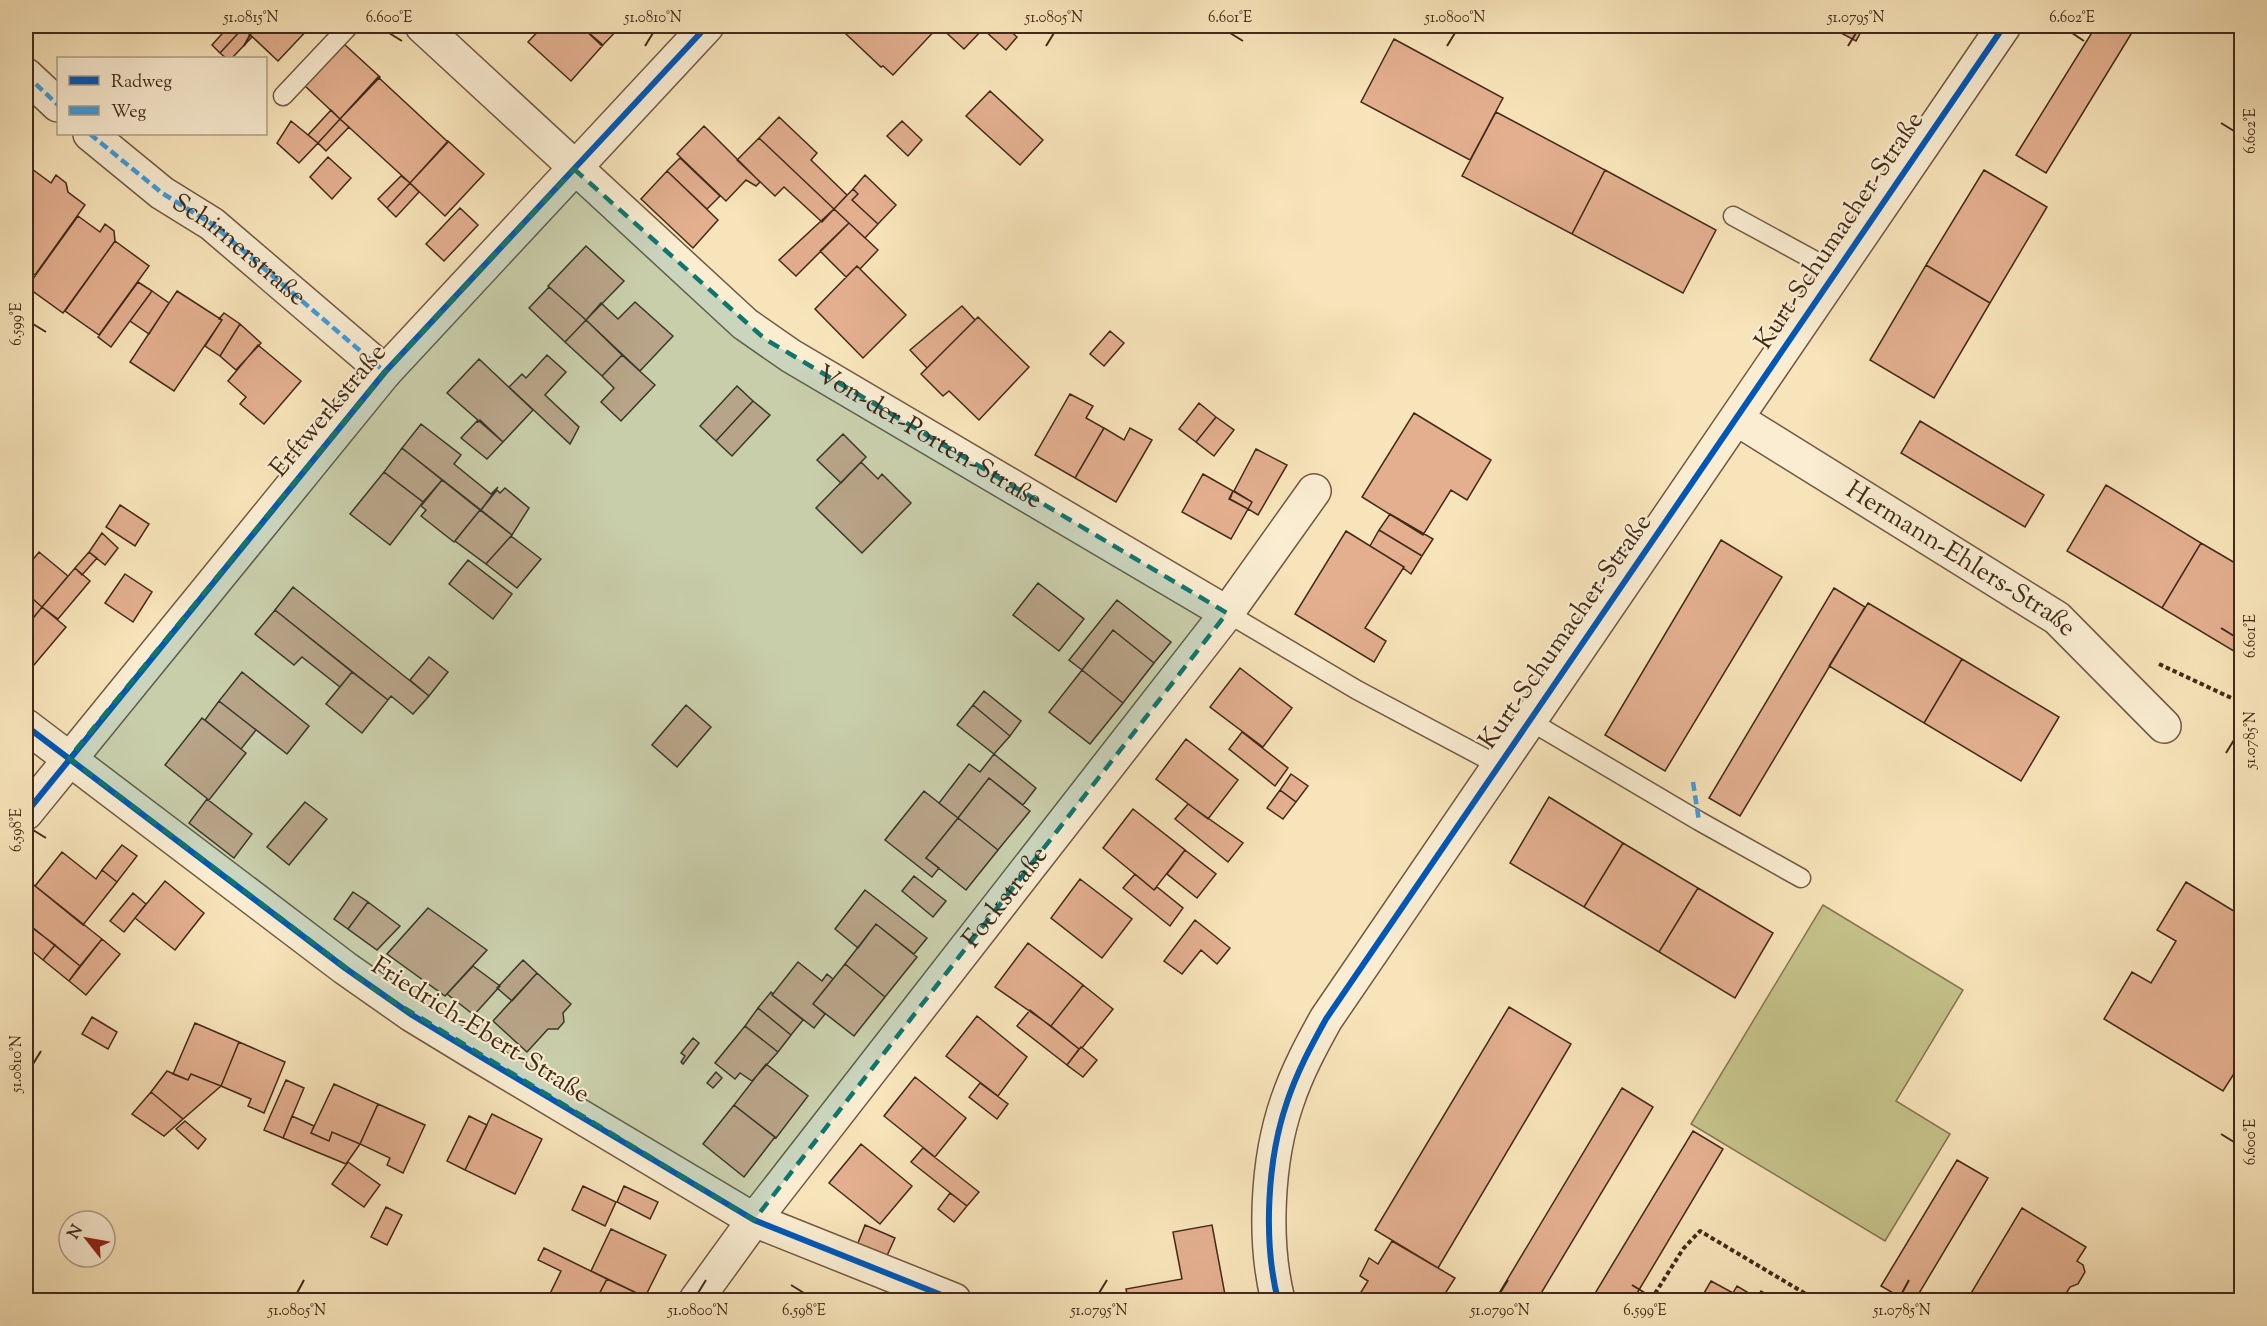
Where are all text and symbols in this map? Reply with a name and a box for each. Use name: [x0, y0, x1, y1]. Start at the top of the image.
text: 51.0815°N: [222, 8, 279, 29]
text: 6.600°E: [366, 8, 412, 29]
text: 51.0810°N: [623, 8, 682, 29]
text: 51.0805°N: [1024, 8, 1083, 29]
text: 6.601°E: [1208, 8, 1252, 29]
text: 51.0800°N: [1424, 8, 1485, 29]
text: 51.0795°N: [1826, 8, 1885, 29]
text: 6.602°E: [2049, 8, 2095, 29]
legend: [57, 57, 267, 135]
text: Radweg: [111, 70, 172, 96]
text: Weg: [111, 100, 147, 126]
street label: Kurt-Schumacher-Straße: [1746, 105, 1934, 357]
text: 6.602°E: [2241, 108, 2262, 154]
street label: Schirnerstraße: [164, 185, 314, 315]
text: 6.599°E: [7, 302, 28, 346]
street label: Erftwerkstraße: [262, 336, 396, 486]
street label: Von-der-Porten-Straße: [809, 356, 1049, 519]
street label: Hermann-Ehlers-Straße: [1838, 472, 2084, 645]
street label: Kurt-Schumacher-Straße: [1471, 507, 1661, 757]
text: 6.601°E: [2241, 614, 2262, 658]
text: 51.0785°N: [2241, 711, 2262, 770]
text: 6.598°E: [7, 808, 28, 852]
street label: Fockstraße: [954, 838, 1057, 956]
street label: Friedrich-Ebert-Straße: [363, 949, 597, 1113]
text: 51.0810°N: [7, 1035, 28, 1094]
text: 6.600°E: [2241, 1119, 2262, 1165]
north arrow: [57, 1209, 117, 1269]
text: N: [63, 1221, 90, 1244]
text: 51.0805°N: [267, 1301, 326, 1322]
text: 51.0800°N: [667, 1301, 728, 1322]
text: 6.598°E: [782, 1301, 826, 1322]
text: 51.0795°N: [1069, 1301, 1128, 1322]
text: 51.0790°N: [1469, 1301, 1530, 1322]
text: 6.599°E: [1623, 1301, 1667, 1322]
text: 51.0785°N: [1872, 1301, 1931, 1322]

